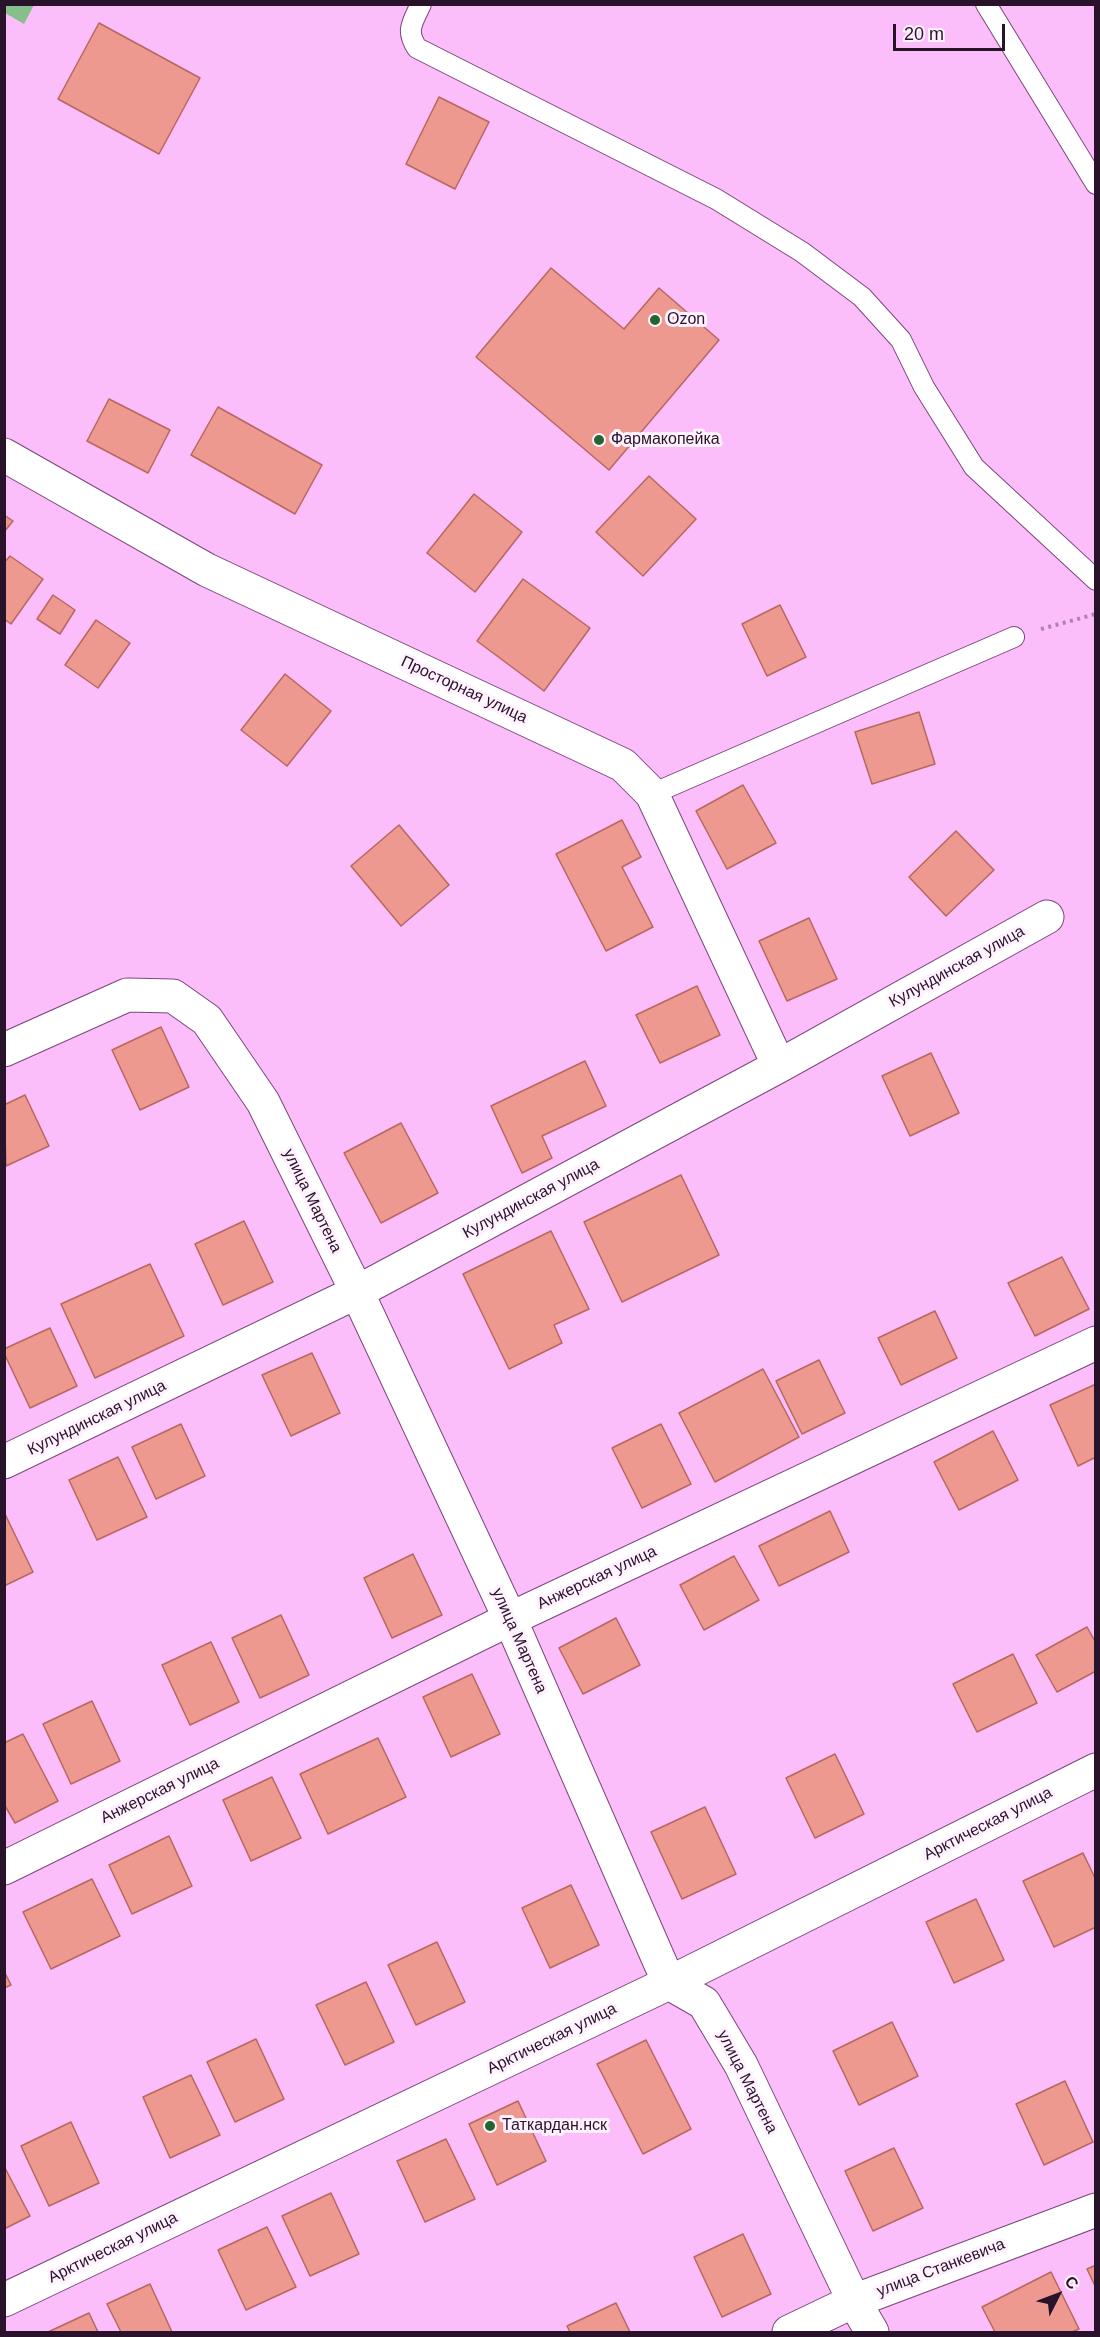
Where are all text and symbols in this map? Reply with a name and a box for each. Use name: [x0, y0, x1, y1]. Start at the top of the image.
scale bar: [896, 12, 1008, 50]
text: 20 m: [904, 24, 944, 44]
place label: Ozon: [667, 310, 705, 330]
marker: Ozon: [648, 313, 662, 327]
place label: Фармакопейка: [611, 430, 720, 450]
marker: Фармакопейка: [592, 433, 606, 447]
street label: Просторная улица: [398, 652, 530, 728]
street label: Кулундинская улица: [886, 922, 1028, 1012]
street label: улица Мартена: [279, 1146, 345, 1256]
street label: Кулундинская улица: [460, 1155, 602, 1243]
street label: Кулундинская улица: [25, 1376, 169, 1460]
street label: Анжерская улица: [534, 1542, 660, 1614]
street label: улица Мартена: [487, 1585, 551, 1697]
street label: Анжерская улица: [98, 1754, 222, 1828]
street label: Арктическая улица: [921, 1783, 1055, 1865]
street label: Арктическая улица: [484, 1999, 620, 2079]
street label: улица Мартена: [713, 2027, 781, 2137]
place label: Таткардан.нск: [502, 2116, 607, 2136]
marker: Таткардан.нск: [483, 2119, 497, 2133]
street label: Арктическая улица: [45, 2208, 181, 2288]
street label: улица Станкевича: [874, 2235, 1008, 2301]
north arrow: [1028, 2265, 1088, 2325]
text: С: [1062, 2273, 1082, 2293]

